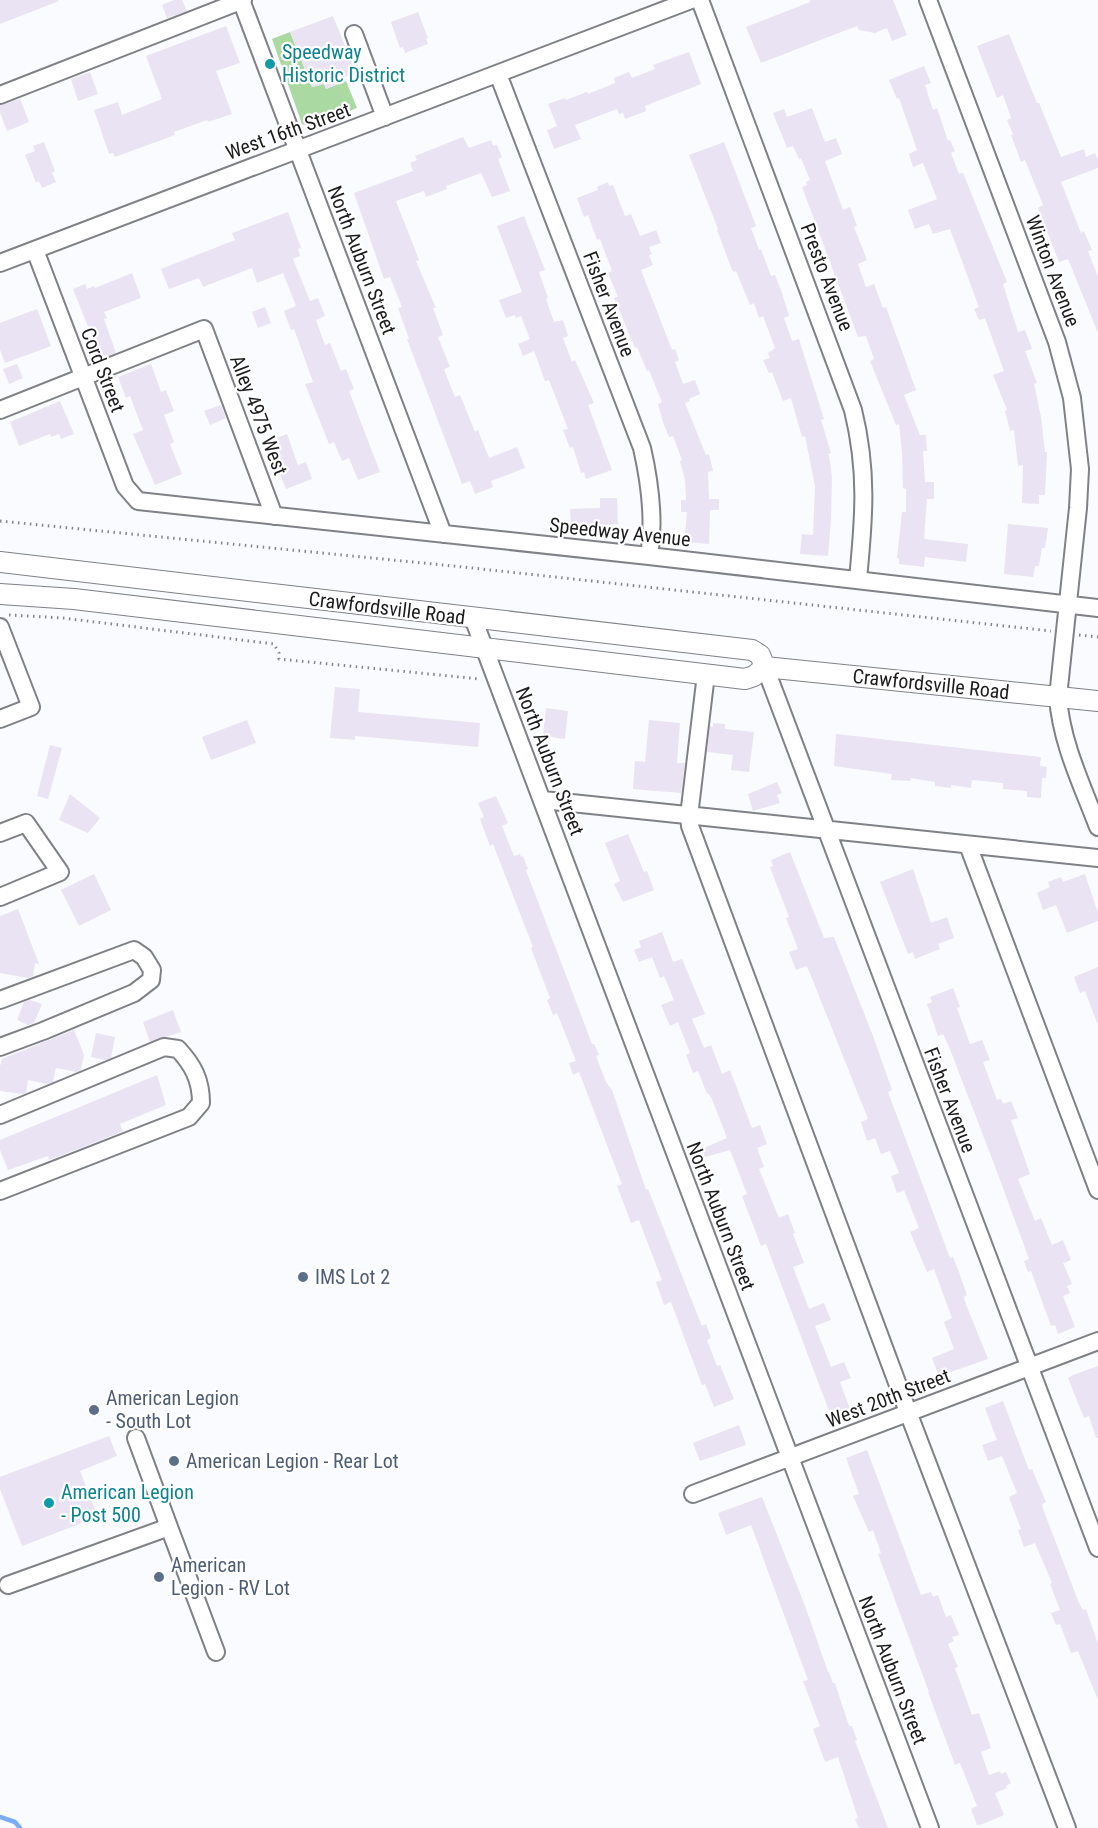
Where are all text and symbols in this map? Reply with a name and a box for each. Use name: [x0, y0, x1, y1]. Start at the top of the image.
place label: Speedway Historic District: [282, 40, 405, 87]
marker: Speedway Historic District: [263, 57, 277, 71]
street label: West 16th Street: [222, 97, 354, 165]
street label: North Auburn Street: [323, 182, 401, 338]
street label: Winton Avenue: [1021, 212, 1085, 330]
street label: Presto Avenue: [795, 220, 859, 334]
street label: Fisher Avenue: [578, 248, 640, 360]
street label: Cord Street: [76, 324, 130, 416]
street label: Alley 4975 West: [225, 352, 293, 478]
street label: Speedway Avenue: [548, 513, 692, 551]
street label: Crawfordsville Road: [307, 586, 467, 630]
street label: Crawfordsville Road: [851, 664, 1011, 704]
street label: North Auburn Street: [511, 683, 589, 839]
street label: Fisher Avenue: [919, 1044, 981, 1156]
street label: North Auburn Street: [682, 1138, 760, 1294]
place label: IMS Lot 2: [315, 1265, 390, 1289]
marker: IMS Lot 2: [296, 1270, 310, 1284]
street label: West 20th Street: [823, 1363, 953, 1433]
place label: American Legion - South Lot: [106, 1386, 239, 1433]
marker: American Legion - South Lot: [87, 1403, 101, 1417]
place label: American Legion - Rear Lot: [186, 1449, 399, 1473]
marker: American Legion - Rear Lot: [167, 1454, 181, 1468]
place label: American Legion - Post 500: [61, 1480, 194, 1527]
marker: American Legion - Post 500: [42, 1496, 56, 1510]
place label: American Legion - RV Lot: [171, 1553, 290, 1600]
marker: American Legion - RV Lot: [152, 1570, 166, 1584]
street label: North Auburn Street: [854, 1592, 932, 1748]

